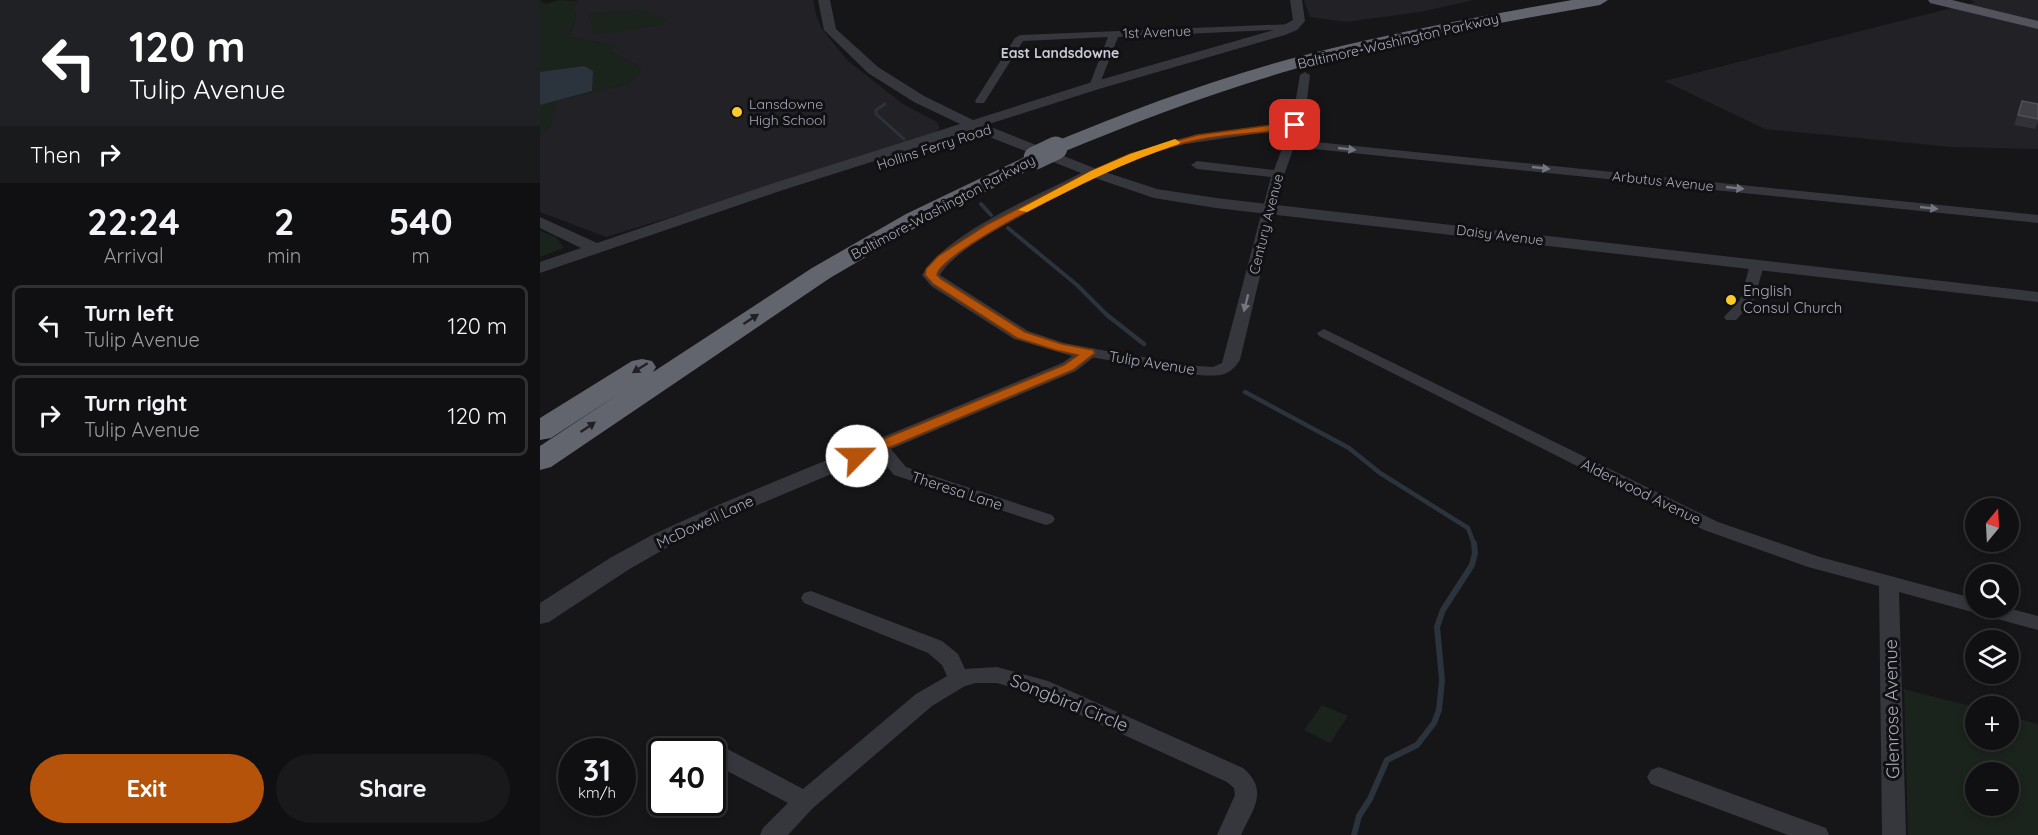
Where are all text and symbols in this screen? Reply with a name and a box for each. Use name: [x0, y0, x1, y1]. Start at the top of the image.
street label: Baltimore-Washington Parkway: [1296, 9, 1500, 73]
text: 120 m: [129, 20, 246, 73]
street label: 1st Avenue: [1123, 22, 1191, 42]
icon: left: [30, 24, 108, 102]
district label: East Landsdowne: [1001, 44, 1119, 62]
text: Tulip Avenue: [129, 72, 286, 106]
place label: Lansdowne High School: [749, 95, 826, 129]
pin: [1269, 99, 1320, 150]
marker: Lansdowne High School: [730, 105, 744, 119]
icon: arrive: [1278, 108, 1311, 141]
street label: Hollins Ferry Road: [874, 120, 994, 174]
icon: right: [93, 138, 126, 171]
text: Then: [30, 141, 81, 169]
one-way arrow: [1337, 144, 1356, 154]
street label: Baltimore-Washington Parkway: [848, 151, 1038, 263]
one-way arrow: [1531, 163, 1550, 173]
street label: Arbutus Avenue: [1611, 167, 1715, 195]
street label: Century Avenue: [1245, 172, 1287, 276]
one-way arrow: [1725, 183, 1744, 193]
text: 22:24: [87, 199, 180, 244]
text: 2: [274, 199, 294, 244]
text: 540: [389, 199, 453, 244]
one-way arrow: [1919, 203, 1938, 213]
street label: Daisy Avenue: [1455, 221, 1545, 249]
text: Arrival: [104, 243, 164, 268]
text: min: [267, 243, 301, 268]
text: m: [412, 243, 430, 268]
place label: English Consul Church: [1743, 281, 1842, 317]
one-way arrow: [1241, 293, 1251, 312]
marker: English Consul Church: [1724, 293, 1738, 307]
text: Turn left: [84, 299, 174, 327]
icon: left: [33, 309, 66, 342]
text: 120 m: [448, 312, 507, 340]
one-way arrow: [743, 314, 759, 325]
text: Tulip Avenue: [84, 327, 200, 352]
street label: Tulip Avenue: [1108, 346, 1197, 379]
one-way arrow: [632, 362, 648, 373]
text: Turn right: [84, 389, 188, 417]
icon: right: [33, 399, 66, 432]
text: 120 m: [448, 402, 507, 430]
text: Tulip Avenue: [84, 417, 200, 442]
one-way arrow: [580, 421, 596, 433]
position arrow: [825, 424, 889, 488]
street label: Alderwood Avenue: [1578, 454, 1704, 529]
street label: Theresa Lane: [909, 467, 1005, 514]
street label: McDowell Lane: [653, 491, 756, 552]
north arrow: [1965, 498, 2019, 552]
map controls: [1965, 498, 2019, 816]
button: search: [1965, 564, 2019, 618]
button: layers: [1965, 630, 2019, 684]
street label: Glenrose Avenue: [1879, 639, 1904, 779]
street label: Songbird Circle: [1007, 668, 1132, 737]
button: +: [1965, 696, 2019, 750]
speed limit sign: 40: [648, 738, 726, 816]
text: 31: [583, 751, 611, 789]
button: Exit: [30, 754, 264, 823]
button: Share: [276, 754, 510, 823]
button: −: [1965, 762, 2019, 816]
text: km/h: [578, 783, 616, 802]

